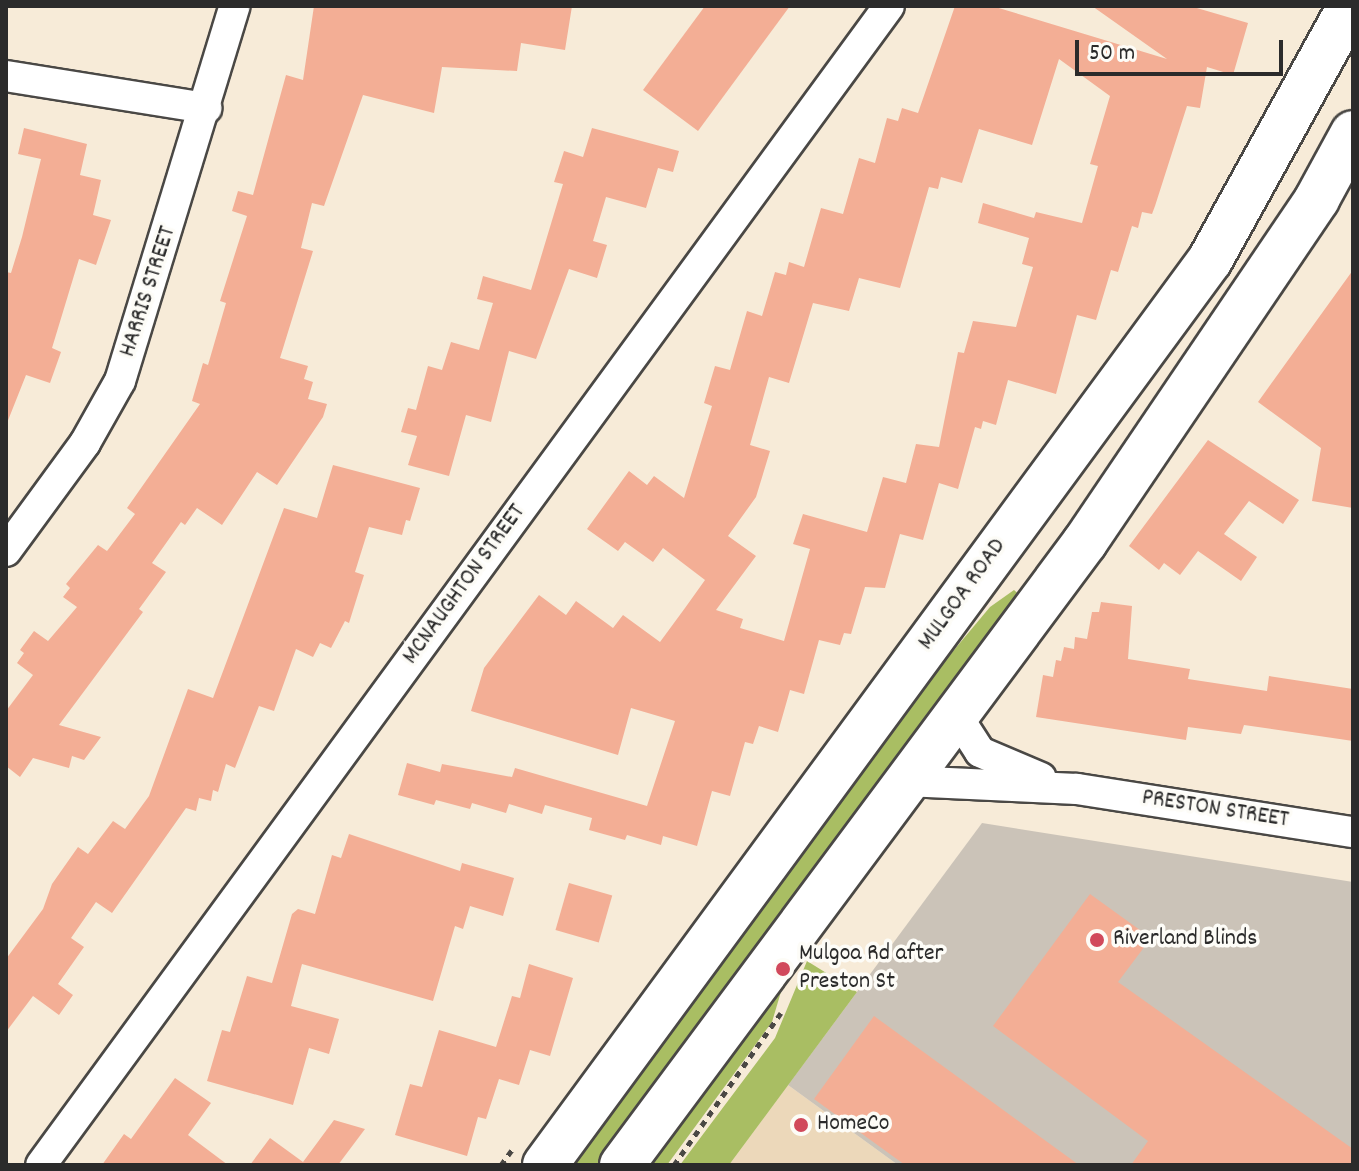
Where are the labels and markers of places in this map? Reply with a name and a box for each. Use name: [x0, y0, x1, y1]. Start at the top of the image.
place label: Riverland Blinds: [1113, 926, 1257, 954]
marker: Riverland Blinds: [1088, 931, 1106, 949]
place label: Mulgoa Rd after Preston St: [799, 941, 944, 997]
marker: Mulgoa Rd after Preston St: [774, 960, 792, 978]
place label: HomeCo: [817, 1111, 890, 1139]
marker: HomeCo: [792, 1116, 810, 1134]

